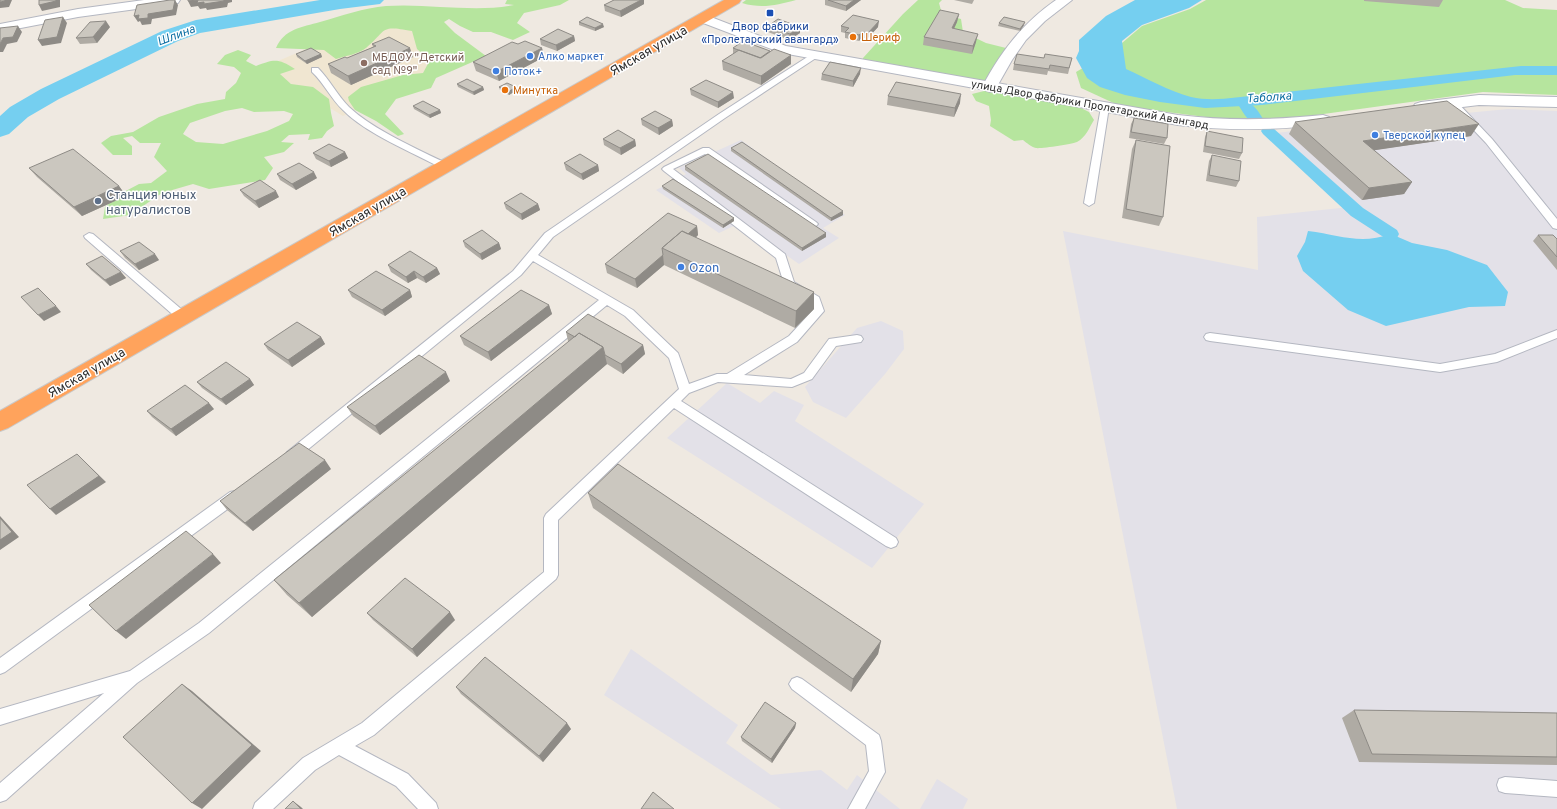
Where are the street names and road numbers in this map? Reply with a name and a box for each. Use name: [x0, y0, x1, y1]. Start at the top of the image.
street label: Ямская улица: [607, 23, 691, 80]
street label: улица Двор фабрики Пролетарский Авангард: [970, 77, 1210, 133]
street label: Ямская улица: [326, 184, 410, 241]
street label: Ямская улица: [45, 345, 129, 402]

